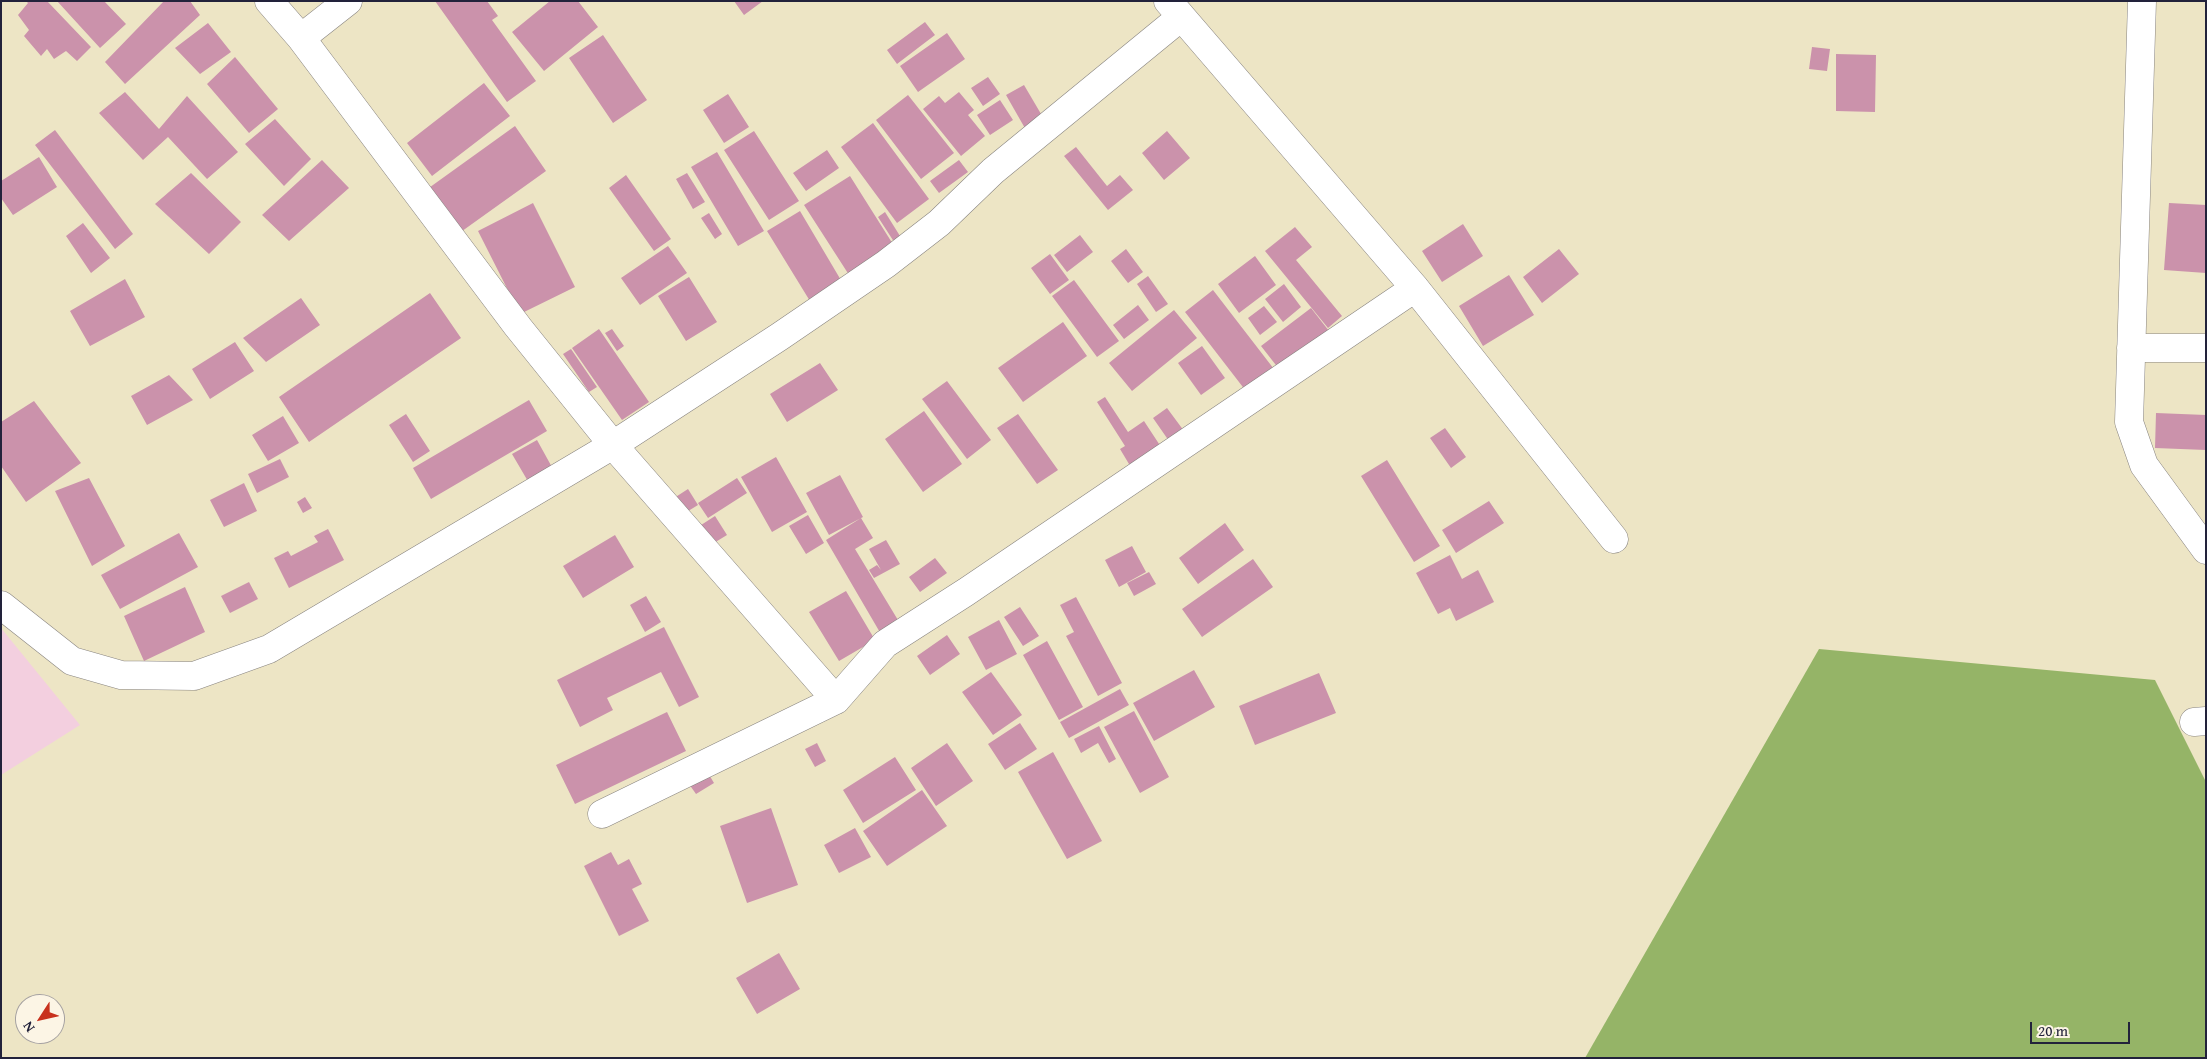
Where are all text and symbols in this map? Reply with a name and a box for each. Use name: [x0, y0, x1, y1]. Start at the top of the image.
north arrow: [15, 994, 65, 1044]
scale bar: [2032, 1012, 2132, 1044]
text: N: [18, 1017, 39, 1037]
text: 20 m: [2038, 1020, 2068, 1041]

